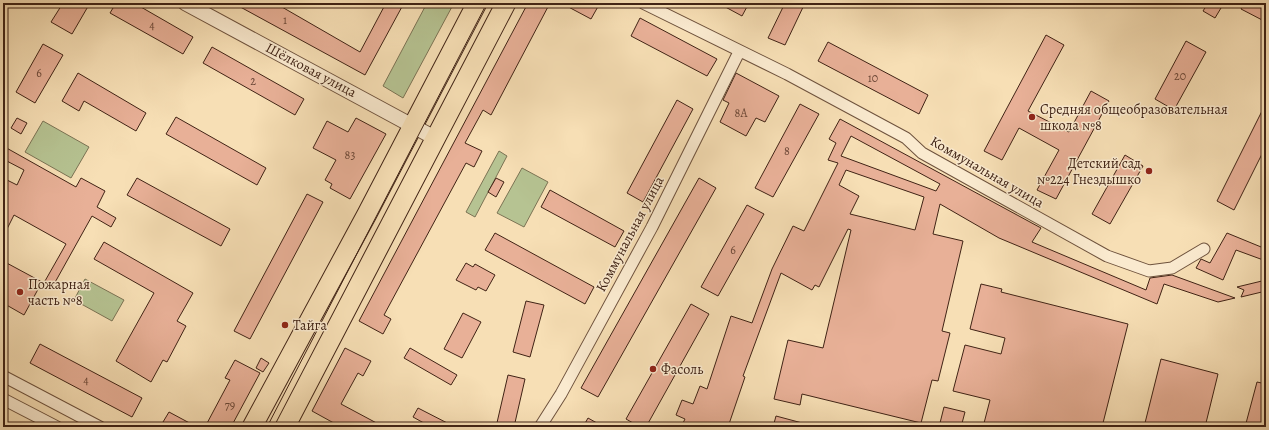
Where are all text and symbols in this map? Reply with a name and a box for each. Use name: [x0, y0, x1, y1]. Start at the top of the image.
house number: 1: [283, 12, 287, 28]
house number: 4: [149, 17, 155, 33]
street label: Шёлковая улица: [262, 38, 360, 102]
house number: 6: [36, 65, 42, 81]
house number: 20: [1174, 68, 1186, 84]
house number: 10: [868, 70, 878, 86]
house number: 2: [250, 73, 256, 89]
place label: Средняя общеобразовательная школа №8: [1040, 100, 1228, 135]
house number: 8А: [735, 105, 748, 121]
marker: Средняя общеобразовательная школа №8: [1027, 112, 1037, 122]
street label: Коммунальная улица: [927, 132, 1048, 213]
house number: 8: [784, 143, 790, 159]
house number: 83: [345, 147, 355, 163]
place label: Детский сад №224 Гнездышко: [1037, 154, 1141, 189]
marker: Детский сад №224 Гнездышко: [1144, 166, 1154, 176]
street label: Коммунальная улица: [592, 172, 669, 295]
house number: 6: [730, 242, 736, 258]
place label: Пожарная часть №8: [28, 275, 90, 310]
marker: Пожарная часть №8: [15, 287, 25, 297]
place label: Тайга: [293, 316, 327, 335]
marker: Тайга: [280, 320, 290, 330]
place label: Фасоль: [661, 360, 703, 379]
marker: Фасоль: [648, 364, 658, 374]
house number: 4: [83, 372, 89, 388]
house number: 79: [225, 397, 235, 413]

